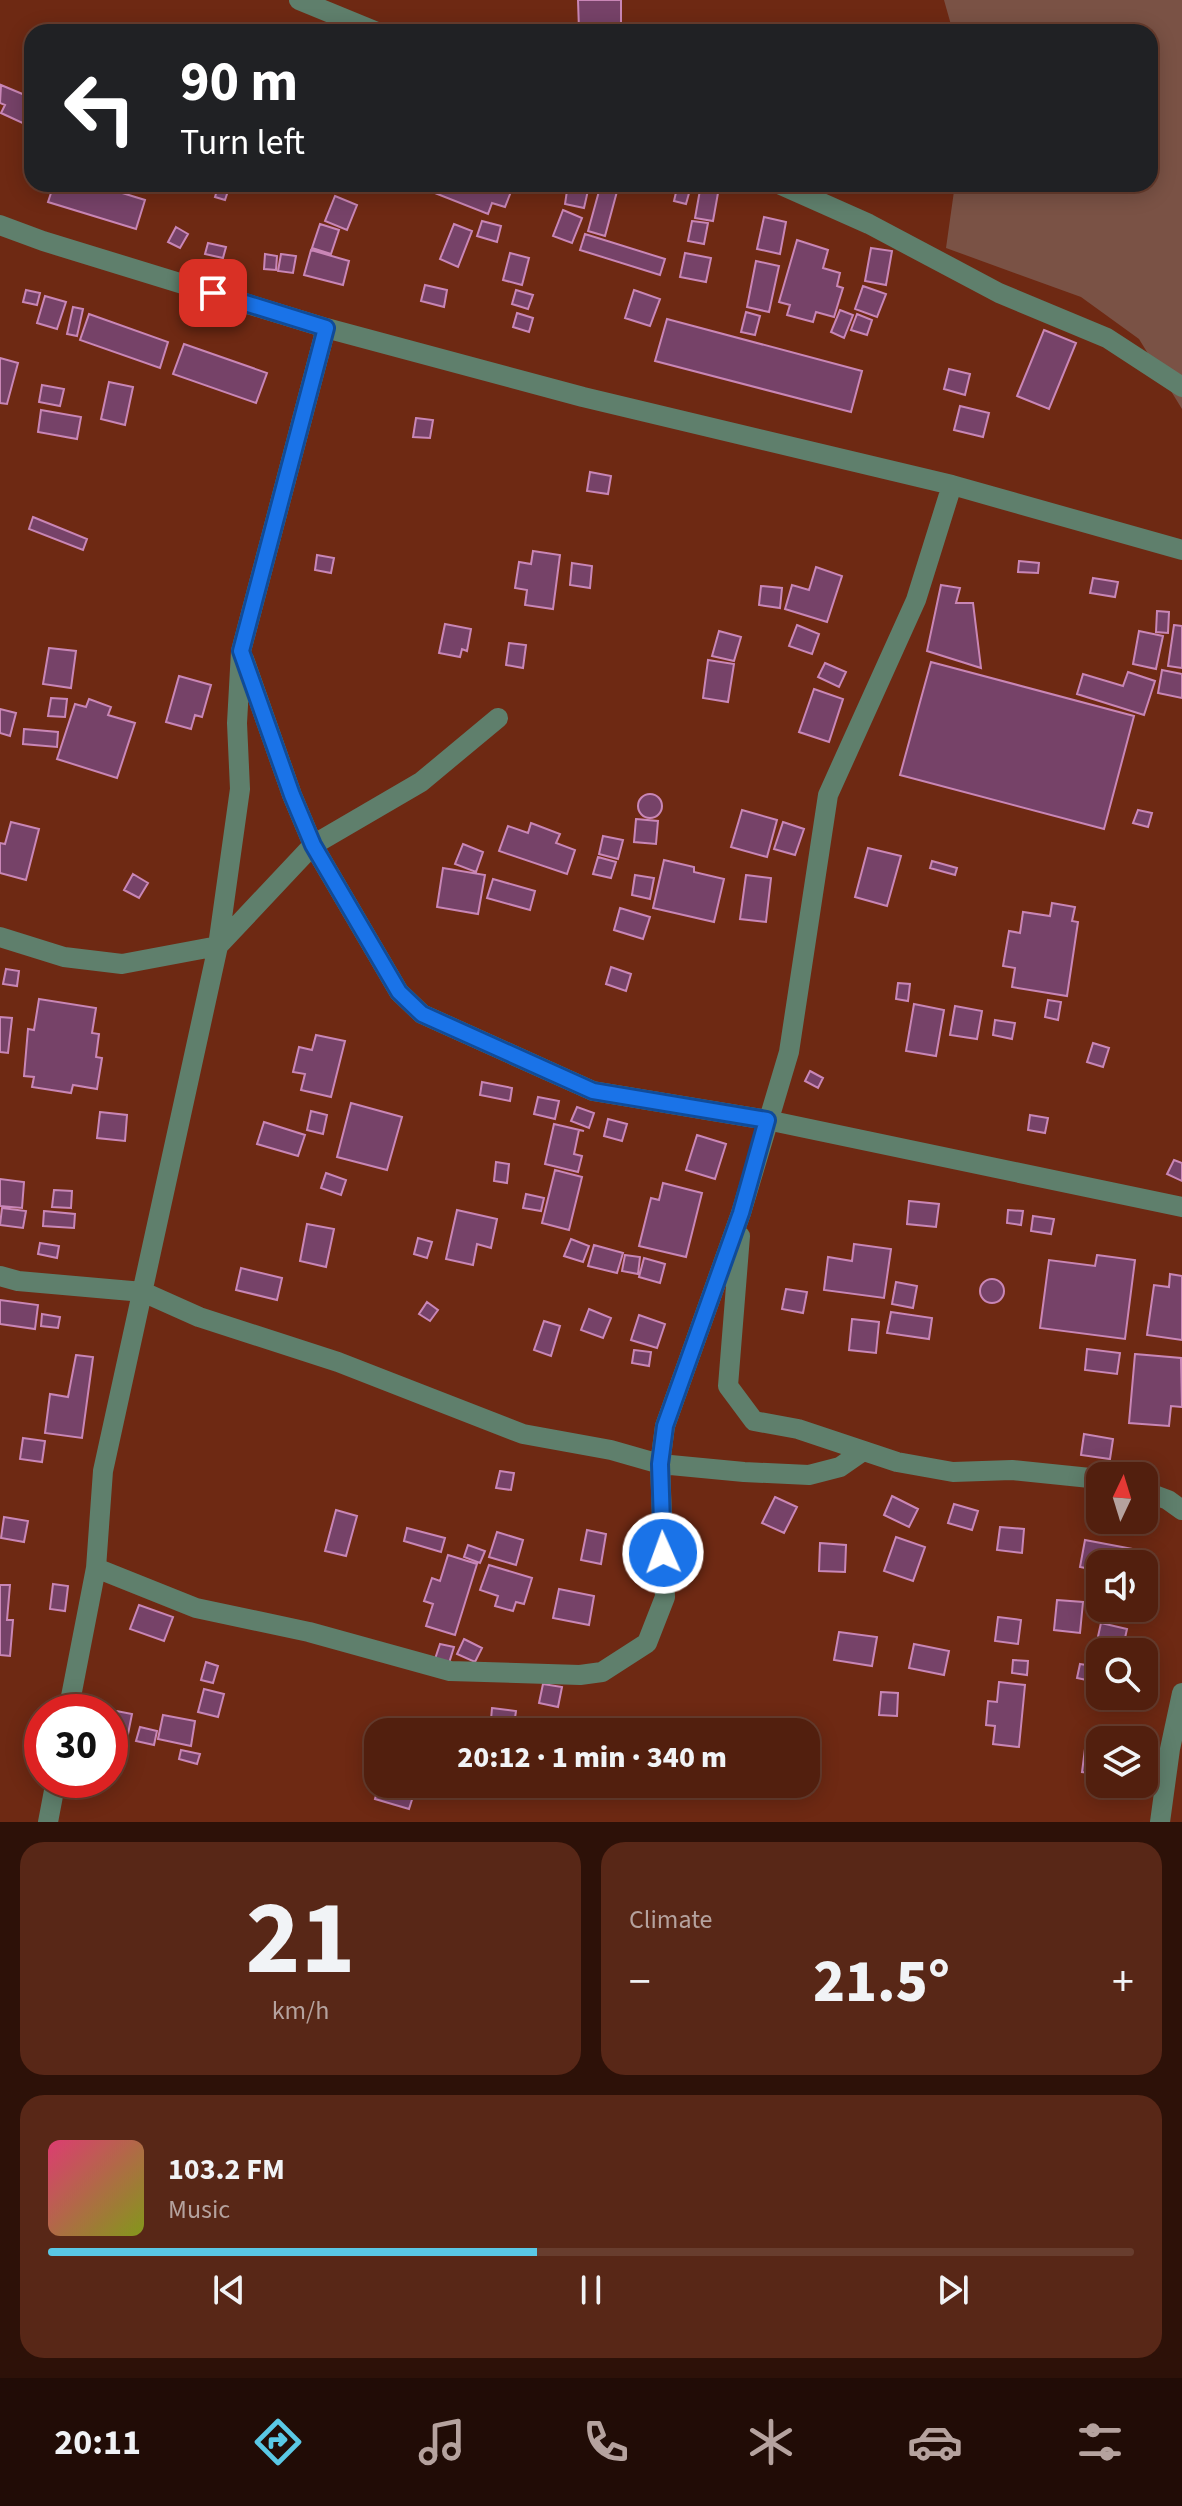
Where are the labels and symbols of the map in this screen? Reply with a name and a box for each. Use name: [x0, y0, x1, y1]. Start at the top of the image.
pin: [179, 259, 247, 327]
north arrow: [1086, 1462, 1158, 1534]
position arrow: [621, 1511, 705, 1595]
speed limit sign: 30: [24, 1694, 128, 1798]

